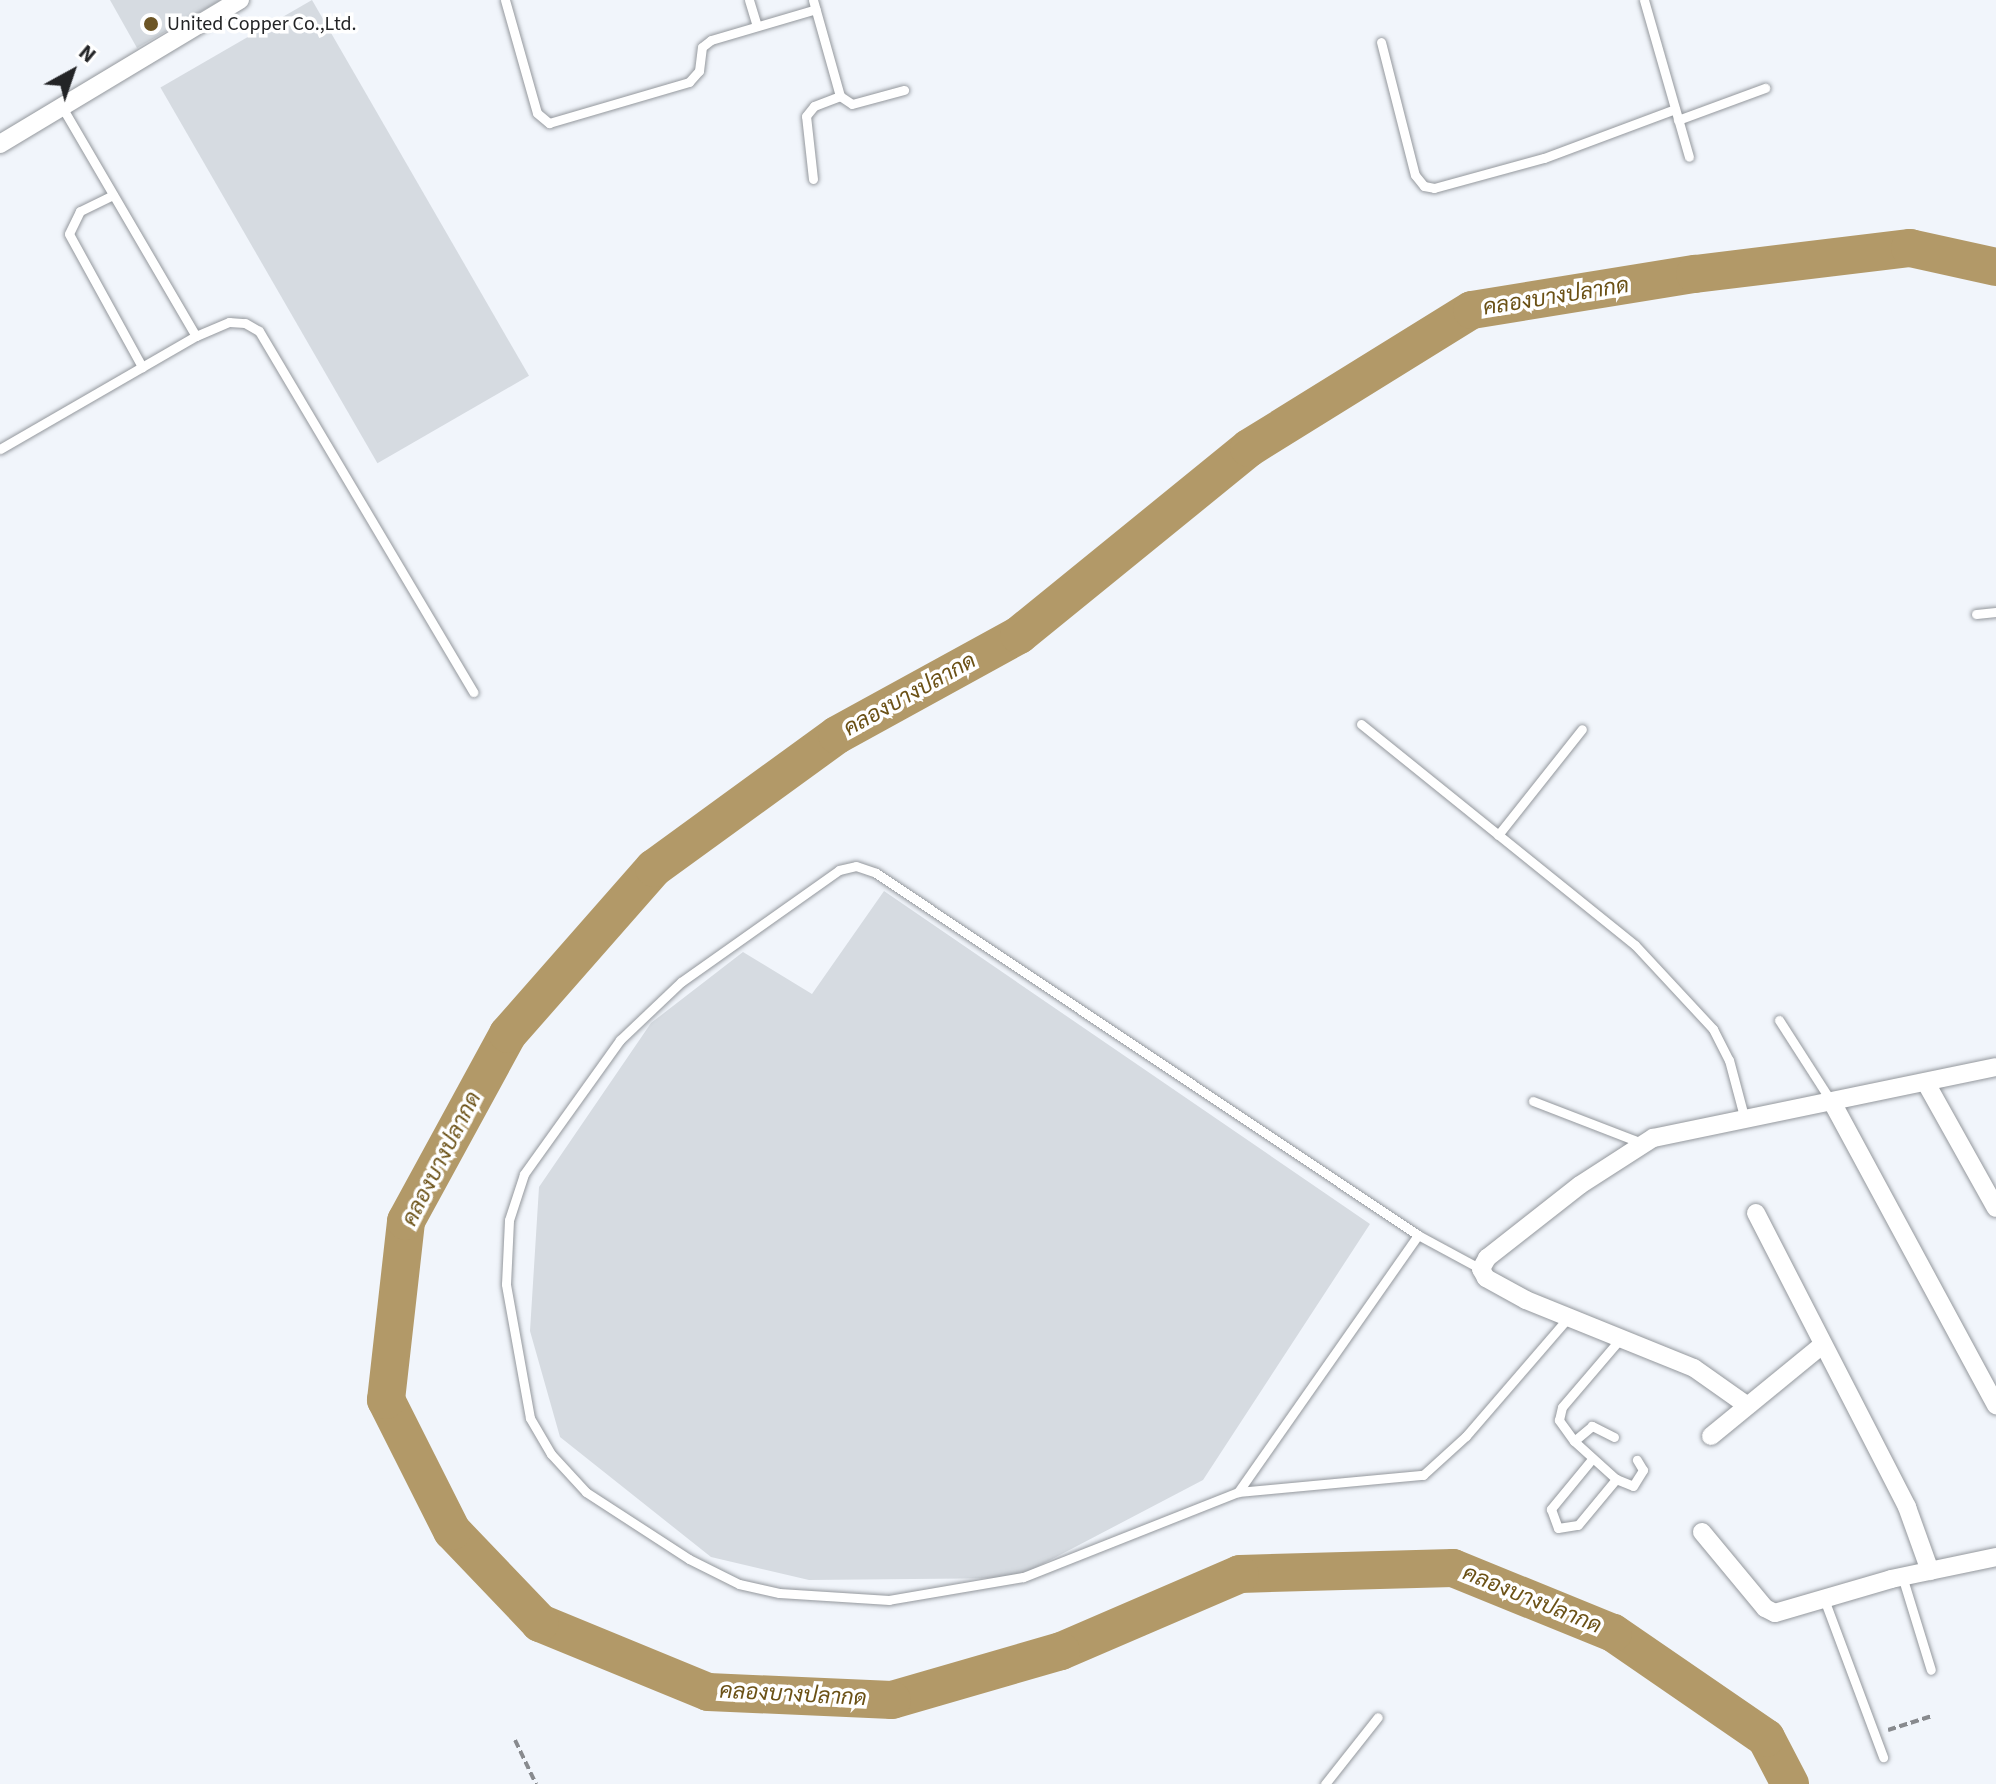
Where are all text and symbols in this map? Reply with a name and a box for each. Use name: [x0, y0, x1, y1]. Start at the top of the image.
place label: United Copper Co.,Ltd.: [167, 12, 356, 36]
marker: United Copper Co.,Ltd.: [142, 15, 160, 33]
north arrow: [32, 32, 112, 112]
text: N: [72, 37, 103, 71]
water label: คลองบางปลากด: [1481, 272, 1631, 322]
water label: คลองบางปลากด: [839, 648, 981, 742]
water label: คลองบางปลากด: [397, 1087, 487, 1231]
water label: คลองบางปลากด: [1459, 1560, 1605, 1640]
water label: คลองบางปลากด: [719, 1678, 867, 1712]

